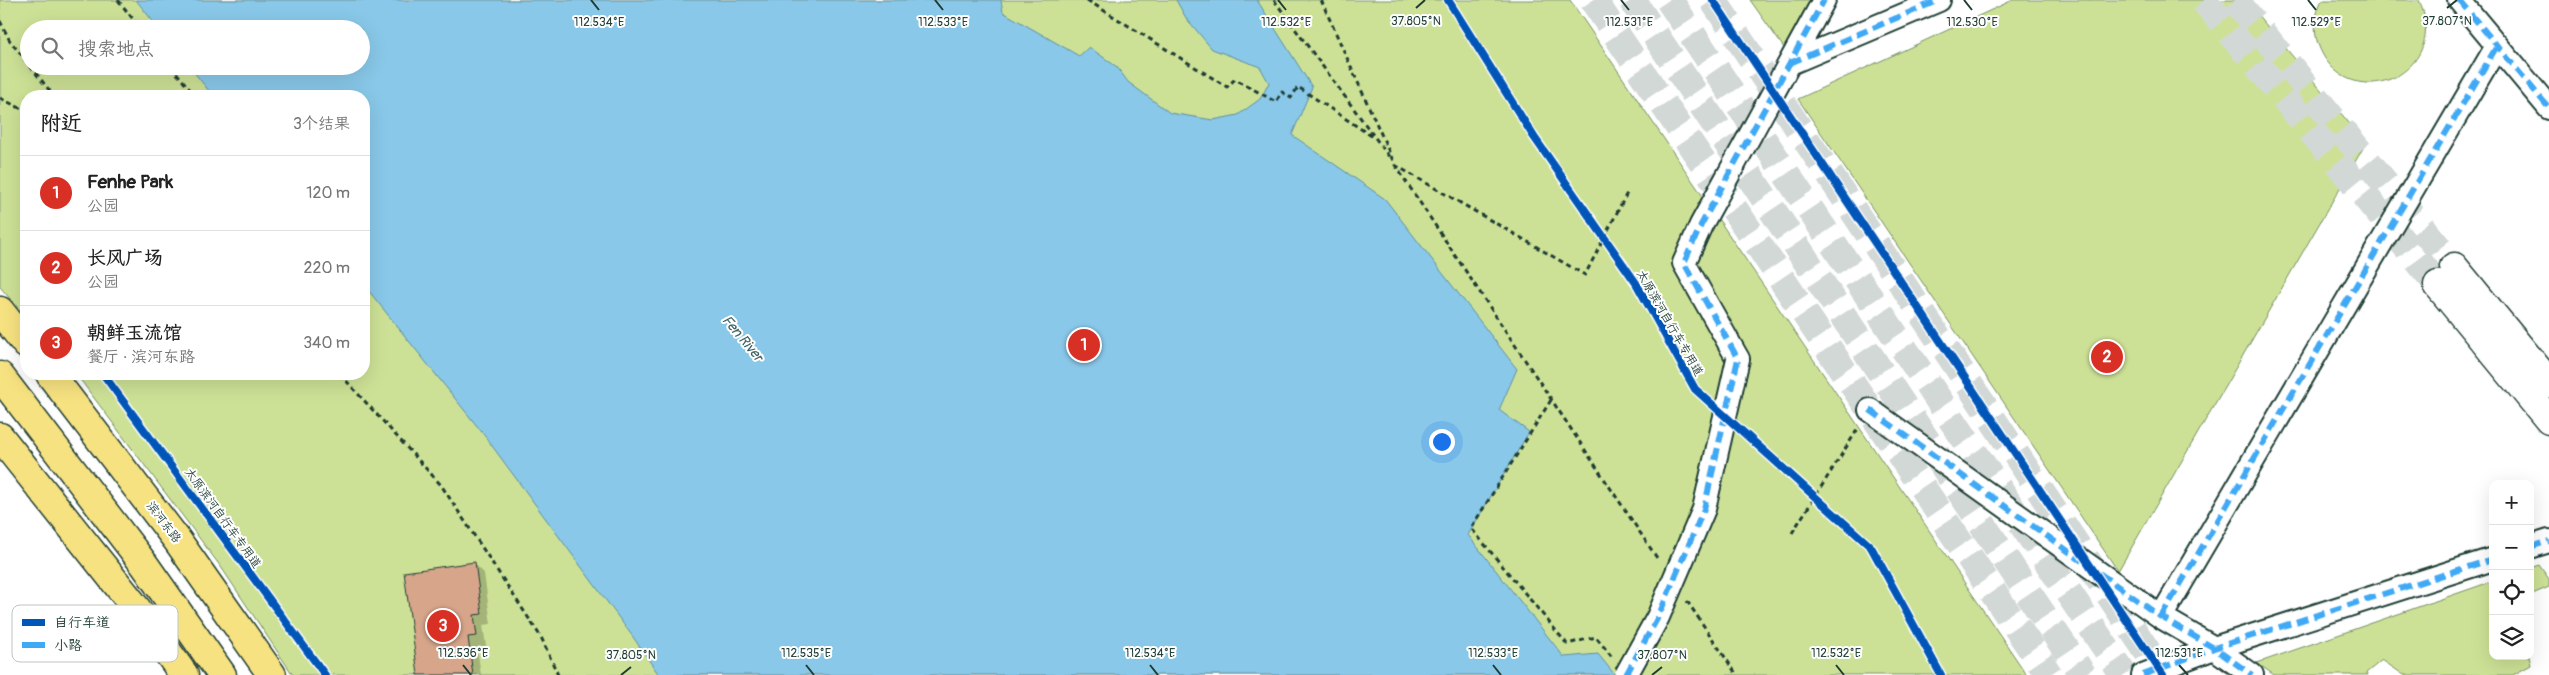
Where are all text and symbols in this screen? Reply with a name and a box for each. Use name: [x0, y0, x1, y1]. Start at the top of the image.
text: 37.805°N: [1391, 14, 1441, 29]
text: 37.807°N: [2422, 14, 2472, 29]
text: 112.534°E: [574, 15, 624, 30]
text: 112.533°E: [918, 15, 968, 30]
text: 112.532°E: [1261, 15, 1311, 30]
text: 112.531°E: [1605, 15, 1653, 30]
text: 112.530°E: [1946, 15, 1998, 30]
text: 112.529°E: [2291, 15, 2341, 30]
search box: [20, 20, 370, 75]
icon: search: [38, 34, 66, 62]
text: 搜索地点: [78, 37, 154, 61]
text: 附近: [40, 110, 82, 137]
text: 3个结果: [293, 114, 350, 134]
text: Fenhe Park: [87, 170, 173, 194]
text: 1: [53, 183, 59, 203]
text: 120 m: [306, 183, 350, 203]
text: 公园: [87, 196, 119, 216]
text: 长风广场: [87, 246, 163, 270]
text: 2: [52, 258, 60, 278]
text: 220 m: [304, 258, 350, 278]
street label: 太原滨河自行车专用道: [1633, 268, 1706, 379]
text: 公园: [87, 272, 119, 292]
water label: Fen River: [718, 312, 768, 366]
text: 朝鲜玉流馆: [87, 321, 182, 345]
pin: 1: [1068, 326, 1100, 364]
text: 3: [52, 333, 60, 353]
text: 340 m: [303, 333, 350, 353]
pin: 2: [2091, 338, 2123, 376]
text: 餐厅 · 滨河东路: [87, 347, 195, 367]
your location: [1429, 429, 1455, 455]
street label: 太原滨河自行车专用道: [181, 465, 264, 571]
map controls: [2489, 480, 2534, 660]
button: +: [2489, 480, 2534, 525]
street label: 滨河东路: [143, 499, 184, 546]
button: −: [2489, 525, 2534, 570]
button: locate: [2489, 570, 2534, 615]
legend: [12, 605, 178, 662]
pin: 3: [427, 607, 459, 645]
text: 自行车道: [54, 614, 110, 631]
button: layers: [2489, 615, 2534, 660]
text: 小路: [54, 637, 82, 654]
text: 112.536°E: [438, 646, 488, 661]
text: 112.535°E: [781, 646, 831, 661]
text: 112.534°E: [1125, 646, 1175, 661]
text: 112.533°E: [1468, 646, 1518, 661]
text: 112.532°E: [1811, 646, 1861, 661]
text: 112.531°E: [2155, 646, 2203, 661]
text: 37.805°N: [606, 648, 656, 663]
text: 37.807°N: [1637, 648, 1687, 663]

